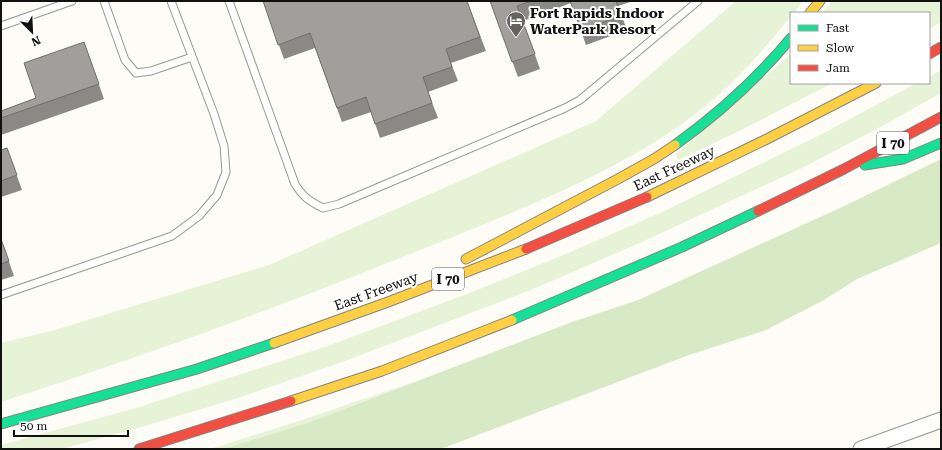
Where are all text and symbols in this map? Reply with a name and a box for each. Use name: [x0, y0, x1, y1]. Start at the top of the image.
place label: Fort Rapids Indoor WaterPark Resort: [530, 5, 665, 37]
hotel icon: Fort Rapids Indoor WaterPark Resort: [505, 10, 527, 38]
north arrow: [12, 12, 52, 52]
legend: [790, 12, 930, 84]
text: Fast: [826, 21, 850, 35]
text: N: [29, 33, 42, 49]
text: Slow: [826, 41, 854, 55]
text: Jam: [826, 61, 850, 75]
road number: I 70: [877, 132, 909, 154]
street label: East Freeway: [631, 142, 718, 194]
street label: East Freeway: [332, 268, 421, 314]
road number: I 70: [432, 268, 464, 290]
scale bar: [14, 412, 128, 438]
text: 50 m: [20, 419, 47, 433]

